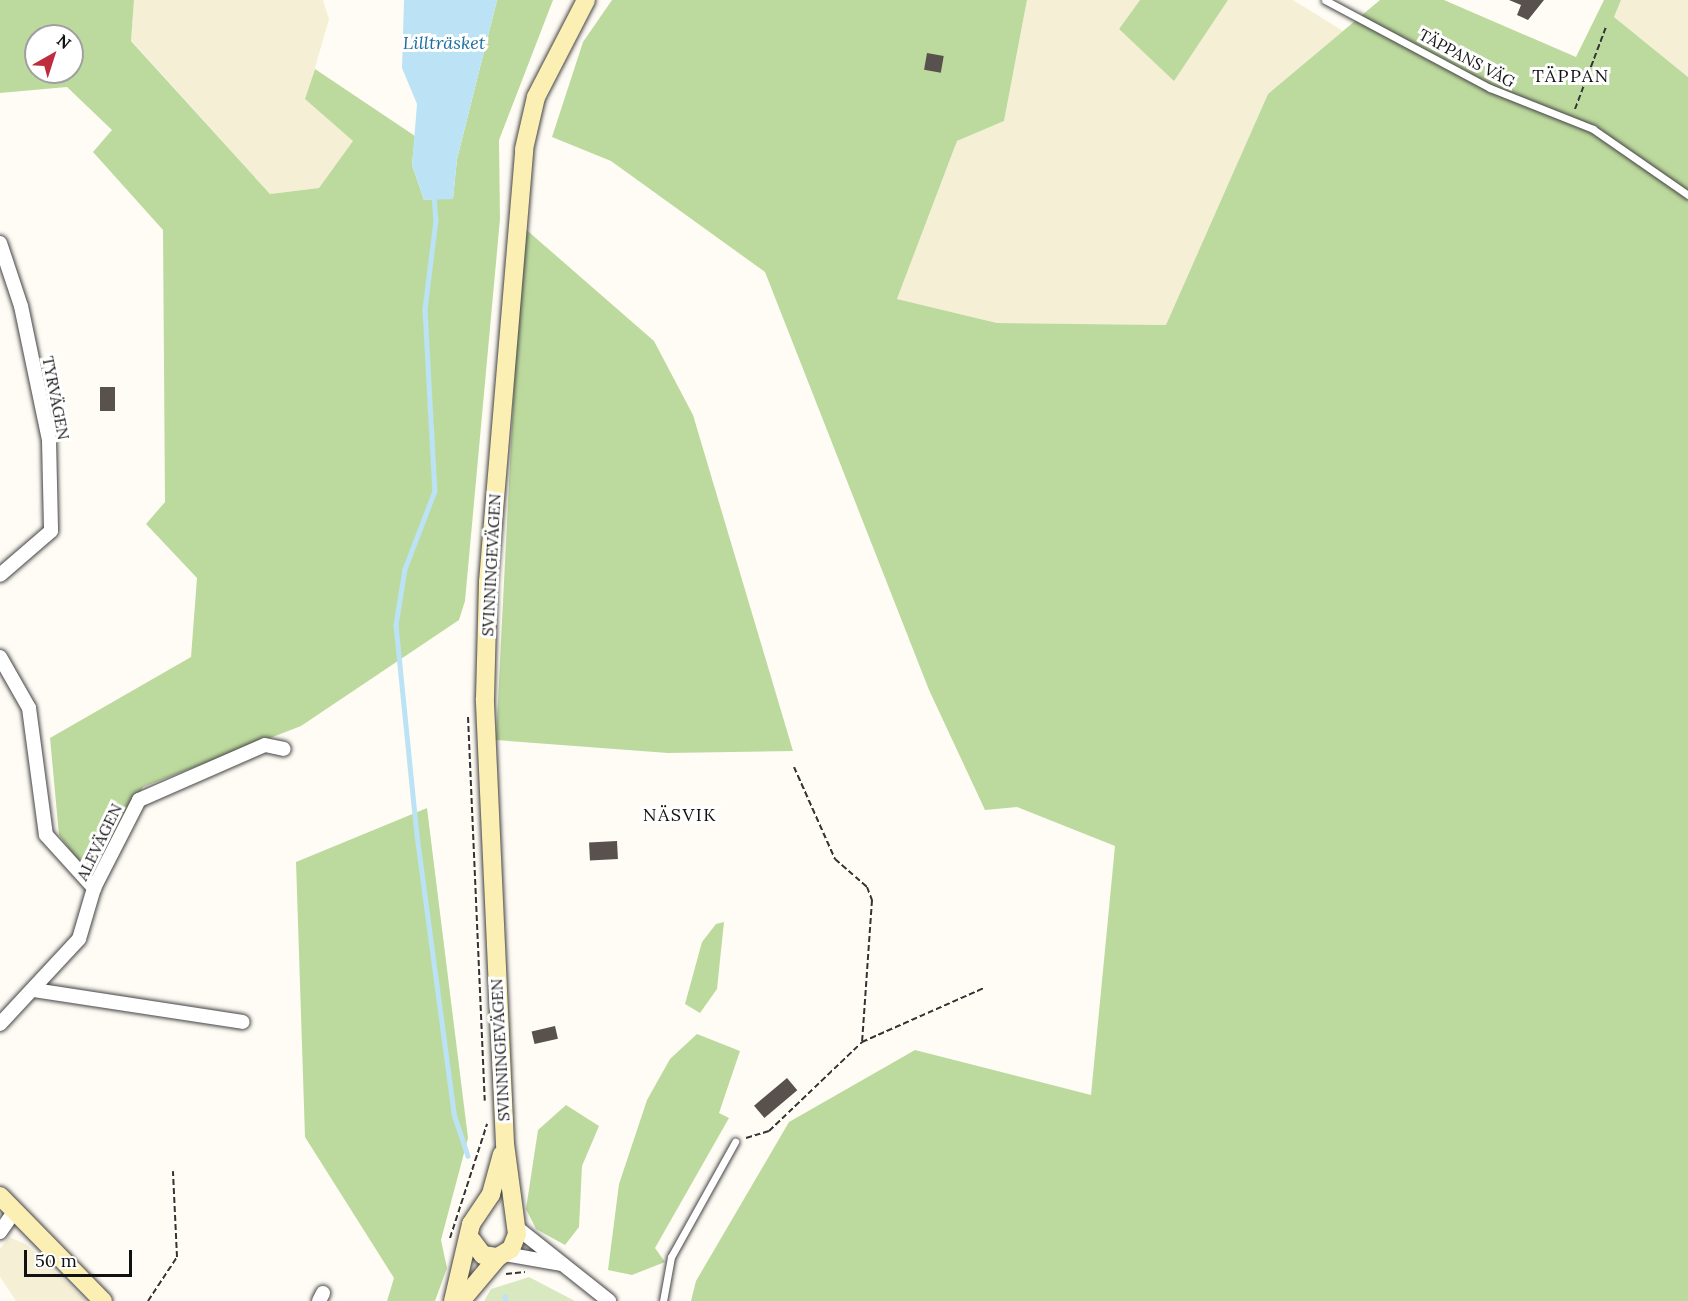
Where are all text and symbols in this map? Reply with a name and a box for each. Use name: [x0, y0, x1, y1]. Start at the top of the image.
north arrow: [24, 24, 84, 84]
street label: TÄPPANS VÄG: [1416, 25, 1518, 91]
text: N: [53, 30, 75, 53]
water label: Lillträsket: [403, 32, 485, 54]
district label: TÄPPAN: [1532, 65, 1610, 87]
street label: TYRVÄGEN: [38, 355, 74, 441]
street label: SVINNINGEVÄGEN: [478, 493, 504, 637]
street label: ALEVÄGEN: [72, 800, 126, 884]
district label: NÄSVIK: [643, 804, 717, 826]
street label: SVINNINGEVÄGEN: [487, 978, 513, 1122]
scale bar: [27, 1238, 135, 1276]
text: 50 m: [35, 1249, 77, 1272]

